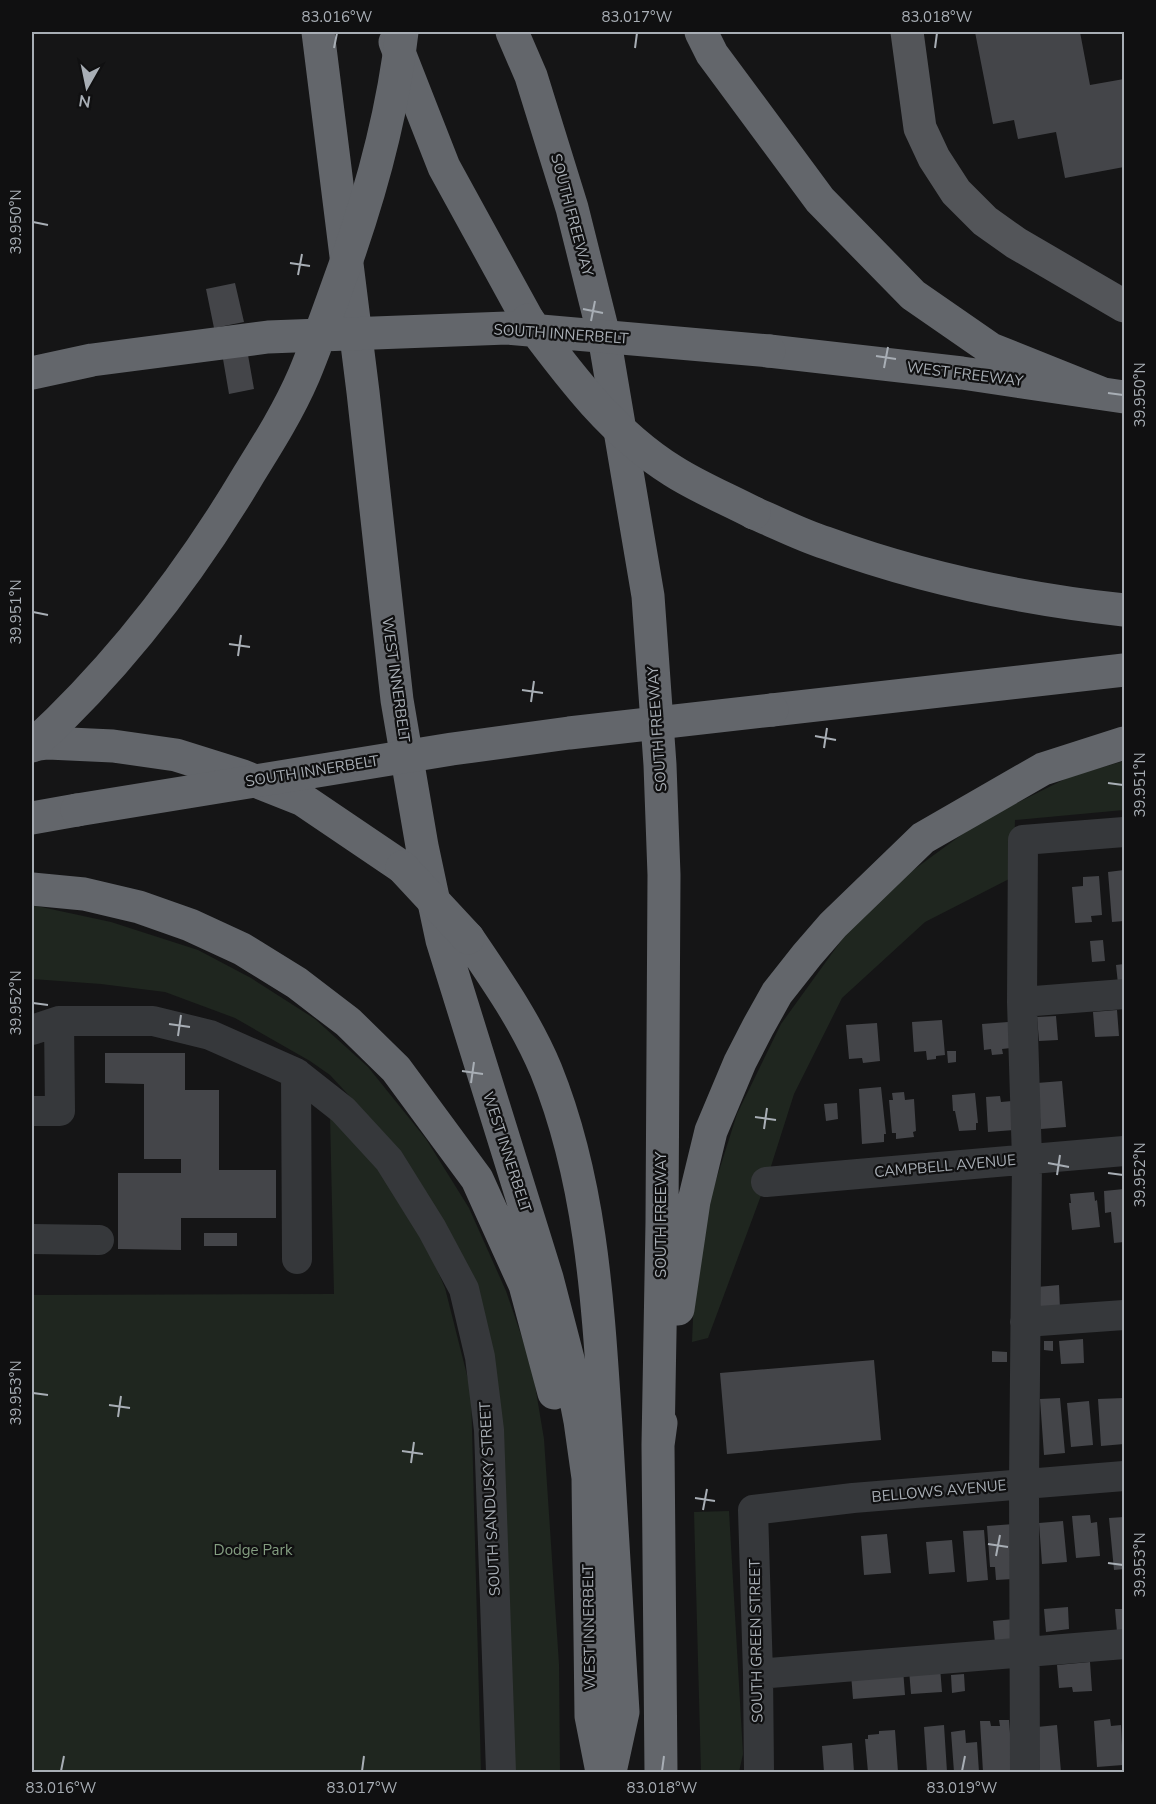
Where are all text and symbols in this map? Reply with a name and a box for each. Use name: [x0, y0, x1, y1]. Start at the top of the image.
text: 83.016°W: [302, 7, 373, 27]
text: 83.017°W: [602, 7, 673, 27]
text: 83.018°W: [902, 7, 973, 27]
north arrow: [57, 57, 117, 117]
text: N: [77, 89, 92, 113]
street label: SOUTH FREEWAY: [546, 151, 598, 280]
text: 39.950°N: [6, 189, 26, 255]
street label: SOUTH INNERBELT: [493, 319, 629, 349]
street label: WEST FREEWAY: [906, 357, 1025, 391]
text: 39.950°N: [1130, 362, 1150, 428]
text: 39.951°N: [6, 579, 26, 645]
street label: WEST INNERBELT: [377, 616, 415, 744]
street label: SOUTH FREEWAY: [643, 664, 671, 793]
street label: SOUTH INNERBELT: [244, 751, 380, 791]
text: 39.951°N: [1130, 752, 1150, 818]
text: 39.952°N: [6, 970, 26, 1036]
street label: WEST INNERBELT: [478, 1089, 536, 1215]
text: 39.952°N: [1130, 1142, 1150, 1208]
street label: CAMPBELL AVENUE: [873, 1150, 1017, 1182]
street label: SOUTH FREEWAY: [651, 1151, 671, 1278]
text: 39.953°N: [6, 1360, 26, 1426]
street label: SOUTH SANDUSKY STREET: [475, 1401, 505, 1597]
street label: BELLOWS AVENUE: [871, 1475, 1007, 1507]
text: 39.953°N: [1130, 1532, 1150, 1598]
park label: Dodge Park: [214, 1540, 293, 1560]
street label: SOUTH GREEN STREET: [745, 1559, 767, 1723]
street label: WEST INNERBELT: [578, 1564, 600, 1690]
text: 83.016°W: [26, 1778, 97, 1798]
text: 83.017°W: [327, 1778, 398, 1798]
text: 83.018°W: [627, 1778, 698, 1798]
text: 83.019°W: [927, 1778, 998, 1798]

